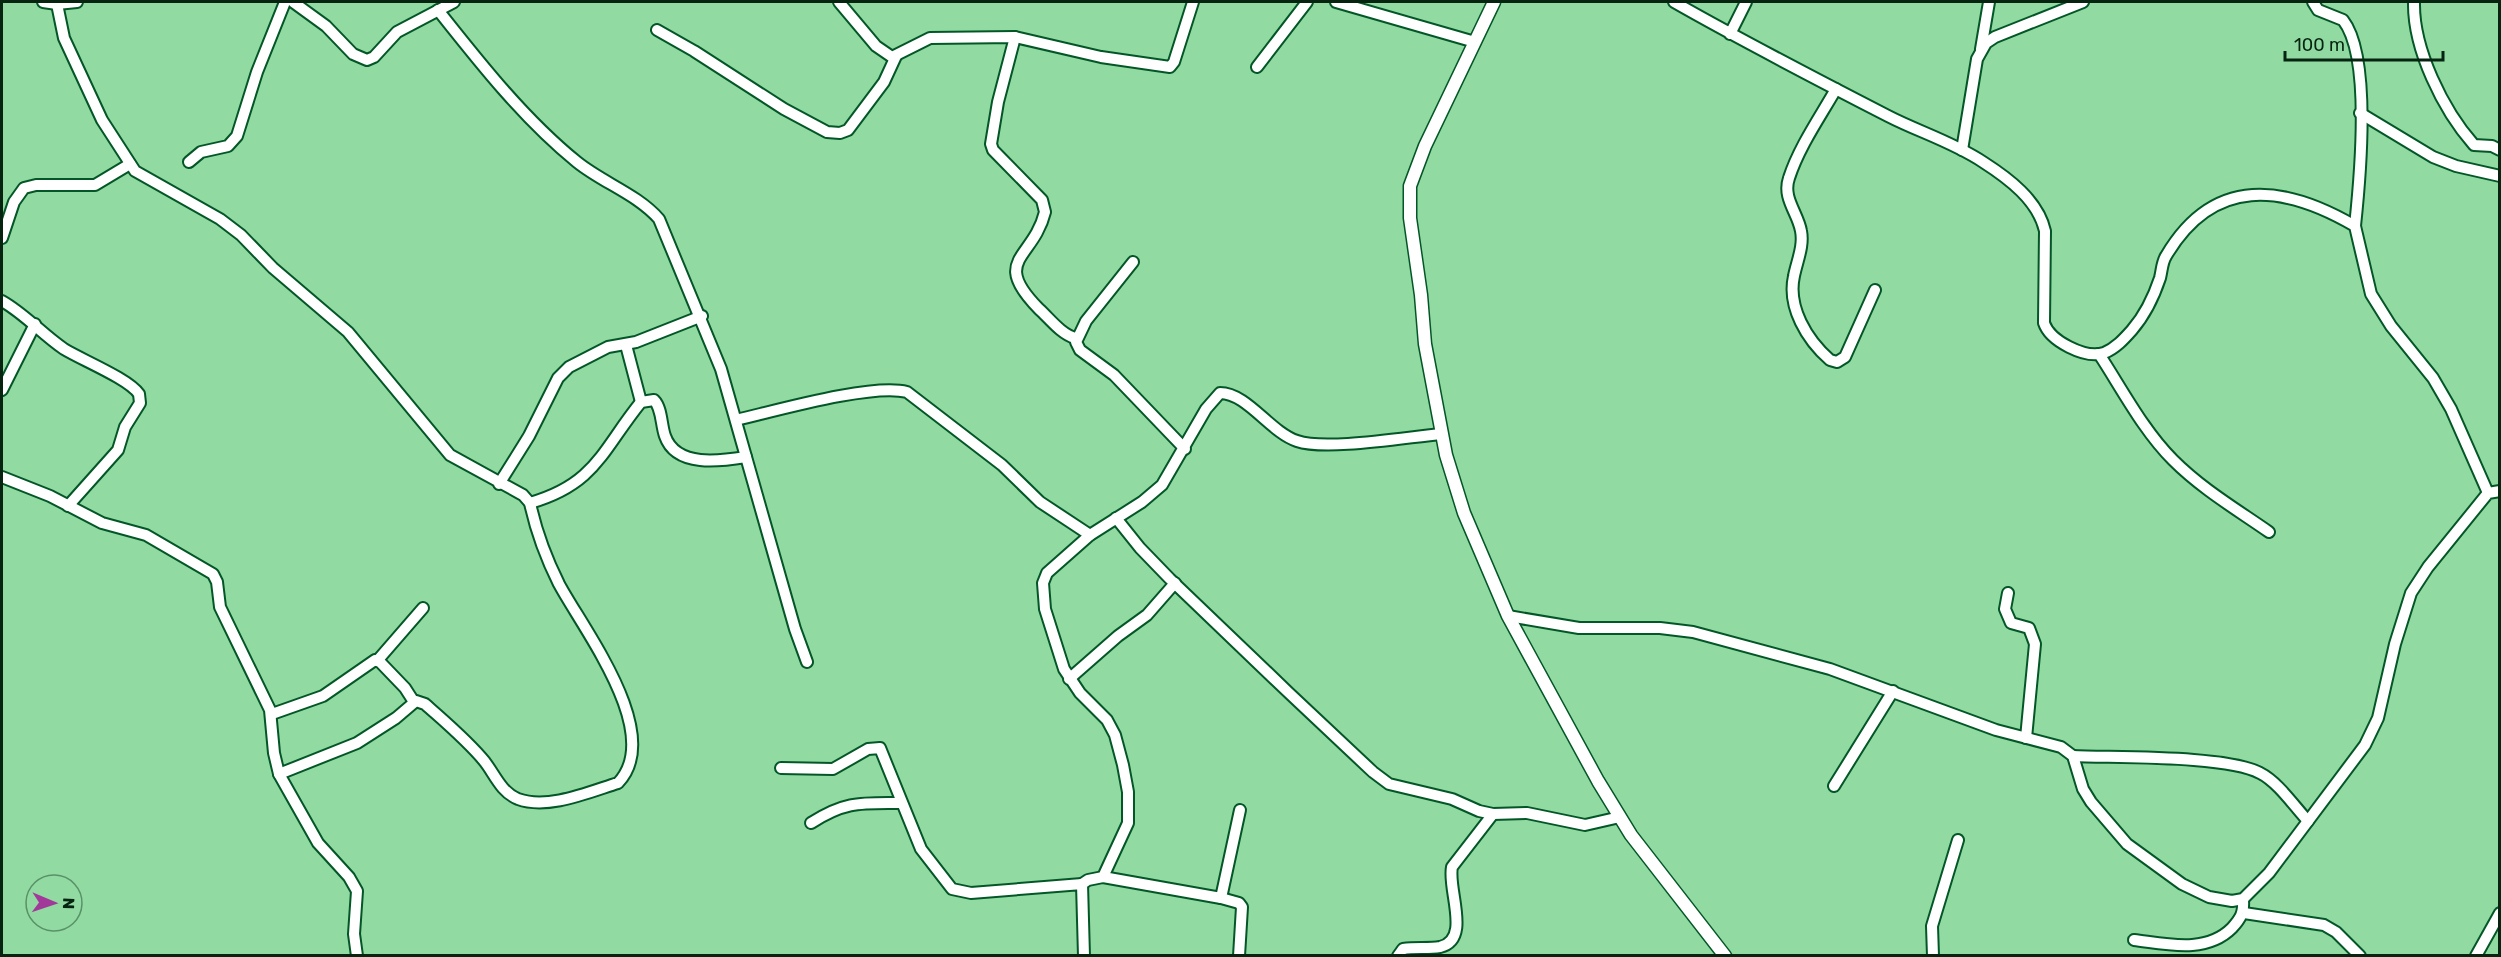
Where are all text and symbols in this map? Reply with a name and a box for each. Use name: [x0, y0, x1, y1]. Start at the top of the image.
scale bar: [2285, 24, 2442, 62]
text: 100 m: [2294, 34, 2345, 56]
north arrow: [24, 873, 84, 933]
text: N: [59, 897, 78, 910]

